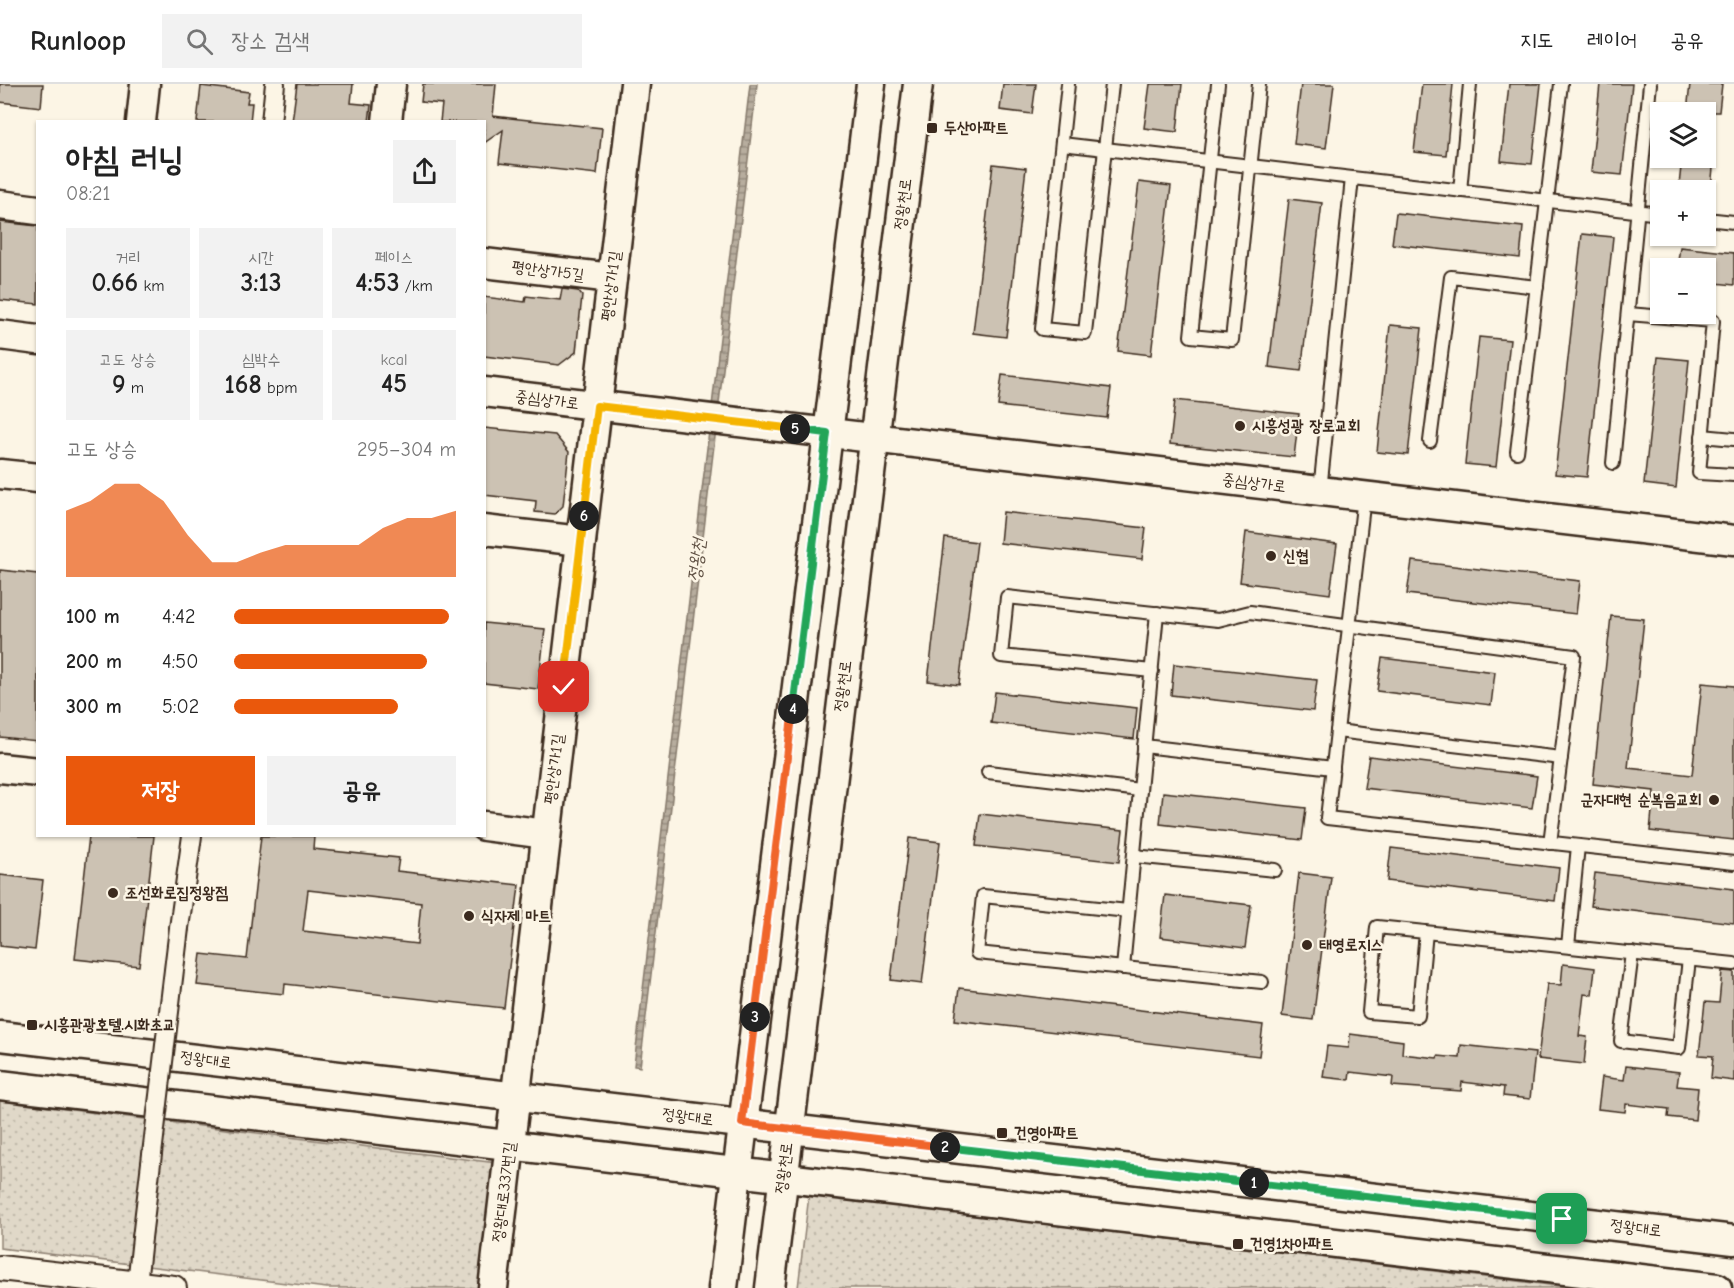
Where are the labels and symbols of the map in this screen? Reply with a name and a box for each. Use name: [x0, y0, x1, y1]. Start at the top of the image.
place label: 두산아파트: [944, 119, 1009, 137]
marker: 두산아파트: [925, 121, 939, 135]
street label: 정왕천로: [891, 177, 915, 231]
street label: 평안상가1길: [598, 250, 624, 322]
street label: 평안상가5길: [511, 258, 585, 284]
street label: 중심상가로: [514, 387, 580, 413]
pin: 5: [780, 414, 810, 444]
place label: 시흥성광 장로교회: [1252, 417, 1361, 435]
marker: 시흥성광 장로교회: [1233, 419, 1247, 433]
street label: 중심상가로: [1221, 470, 1287, 496]
pin: 6: [569, 501, 599, 531]
water label: 정왕천: [684, 536, 710, 583]
place label: 신협: [1283, 547, 1309, 565]
marker: 신협: [1264, 549, 1278, 563]
street label: 정왕천로: [831, 659, 855, 713]
pin: [538, 661, 589, 712]
pin: 4: [778, 694, 808, 724]
street label: 평안상가1길: [541, 733, 567, 805]
place label: 군자대현 순복음교회: [1580, 791, 1702, 809]
marker: 군자대현 순복음교회: [1707, 793, 1721, 807]
place label: 조선화로집정왕점: [125, 884, 228, 902]
marker: 조선화로집정왕점: [106, 886, 120, 900]
place label: 식자제 마트: [481, 907, 551, 925]
marker: 식자제 마트: [462, 909, 476, 923]
place label: 태영로지스: [1319, 936, 1383, 954]
marker: 태영로지스: [1300, 938, 1314, 952]
pin: 3: [740, 1002, 770, 1032]
place label: 시흥관광호텔.시화초교: [44, 1016, 176, 1034]
marker: 시흥관광호텔.시화초교: [25, 1018, 39, 1032]
street label: 정왕대로: [179, 1048, 233, 1072]
street label: 정왕대로: [661, 1105, 715, 1129]
place label: 건영아파트: [1014, 1124, 1079, 1142]
marker: 건영아파트: [995, 1126, 1009, 1140]
pin: 2: [930, 1132, 960, 1162]
street label: 정왕대로337번길: [489, 1141, 519, 1243]
street label: 정왕천로: [772, 1141, 796, 1195]
pin: 1: [1239, 1168, 1269, 1198]
pin: [1536, 1193, 1587, 1244]
street label: 정왕대로: [1609, 1216, 1663, 1240]
place label: 건영1차아파트: [1250, 1235, 1334, 1253]
marker: 건영1차아파트: [1231, 1237, 1245, 1251]

